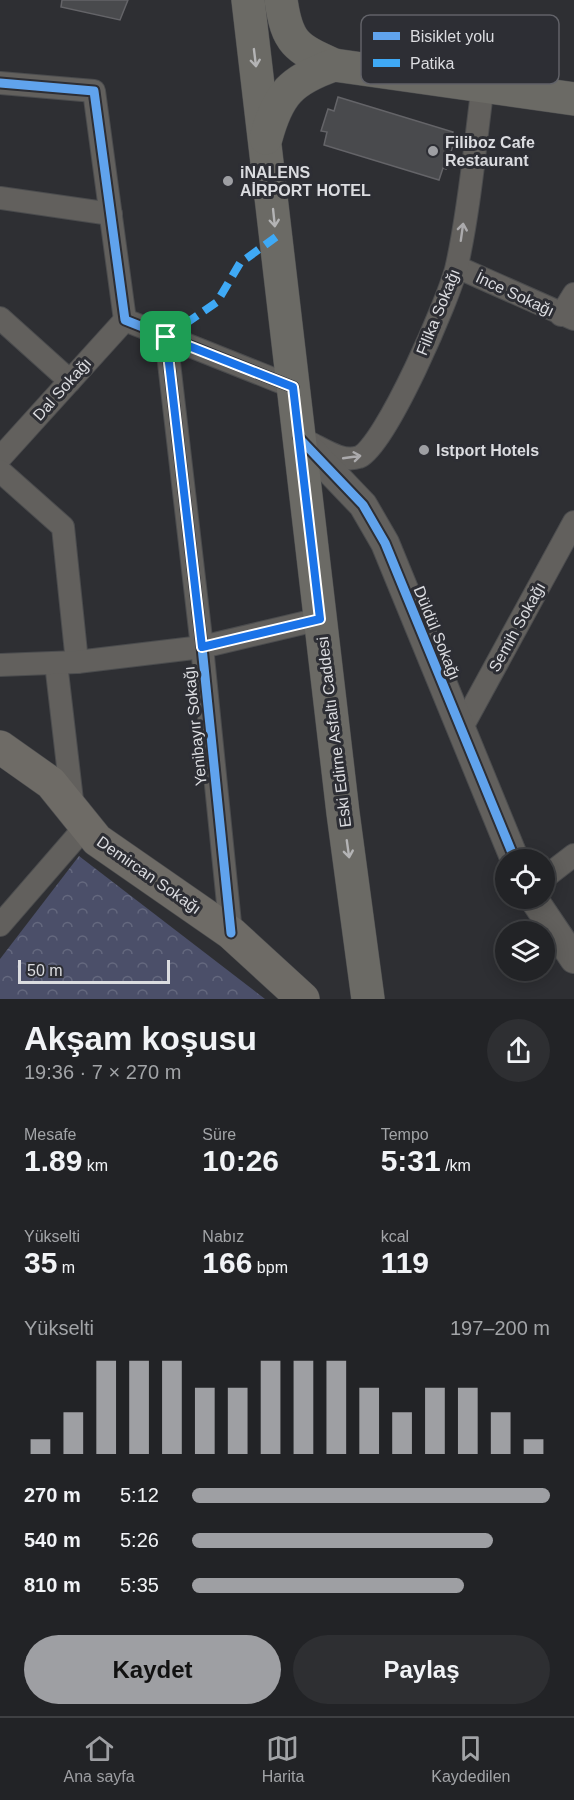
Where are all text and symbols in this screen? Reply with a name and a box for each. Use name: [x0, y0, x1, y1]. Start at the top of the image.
legend: [361, 15, 559, 84]
text: Bisiklet yolu: [410, 28, 494, 45]
one-way arrow: [250, 48, 261, 67]
text: Patika: [410, 55, 455, 72]
place label: Filiboz Cafe Restaurant: [445, 134, 535, 169]
marker: Filiboz Cafe Restaurant: [426, 144, 440, 158]
place label: iNALENS AİRPORT HOTEL: [240, 164, 371, 199]
marker: iNALENS AİRPORT HOTEL: [221, 174, 235, 188]
one-way arrow: [269, 207, 280, 227]
one-way arrow: [457, 223, 468, 243]
street label: Filika Sokağı: [413, 266, 463, 358]
street label: İnce Sokağı: [473, 268, 557, 320]
pin: [140, 311, 191, 362]
icon: arrive: [149, 320, 182, 353]
street label: Dal Sokağı: [29, 354, 95, 424]
place label: Istport Hotels: [436, 442, 539, 459]
marker: Istport Hotels: [417, 443, 431, 457]
one-way arrow: [342, 451, 361, 462]
street label: Semih Sokağı: [485, 579, 549, 675]
street label: Düldül Sokağı: [410, 584, 464, 682]
street label: Eski Edirne Asfaltı Caddesi: [314, 636, 354, 828]
street label: Yenibayır Sokağı: [180, 665, 210, 787]
street label: Demircan Sokağı: [94, 833, 204, 917]
one-way arrow: [343, 839, 354, 859]
map controls: [495, 849, 555, 981]
button: locate: [495, 849, 555, 909]
button: layers: [495, 921, 555, 981]
scale bar: [18, 957, 170, 984]
text: 50 m: [27, 962, 63, 979]
button: share: [487, 1019, 550, 1082]
text: Akşam koşusu: [24, 1020, 257, 1057]
text: 19:36 · 7 × 270 m: [24, 1061, 181, 1083]
text: Mesafe: [24, 1126, 76, 1143]
text: Süre: [202, 1126, 236, 1143]
text: Tempo: [381, 1126, 429, 1143]
text: 1.89: [24, 1144, 82, 1177]
text: 10:26: [202, 1144, 279, 1177]
text: 5:31: [381, 1144, 441, 1177]
text: km: [82, 1157, 108, 1174]
text: /km: [441, 1157, 471, 1174]
text: Yükselti: [24, 1228, 80, 1245]
text: Nabız: [202, 1228, 244, 1245]
text: kcal: [381, 1228, 409, 1245]
text: 35: [24, 1246, 57, 1279]
text: 166: [202, 1246, 252, 1279]
text: 119: [381, 1246, 429, 1279]
text: m: [57, 1259, 75, 1276]
text: bpm: [252, 1259, 288, 1276]
text: Yükselti: [24, 1317, 94, 1339]
text: 197–200 m: [450, 1317, 550, 1339]
text: 270 m: [24, 1484, 81, 1506]
text: 5:12: [120, 1484, 159, 1506]
text: 540 m: [24, 1529, 81, 1551]
text: 5:26: [120, 1529, 159, 1551]
text: 810 m: [24, 1574, 81, 1596]
text: 5:35: [120, 1574, 159, 1596]
button: Kaydet: [24, 1635, 281, 1704]
button: Paylaş: [293, 1635, 550, 1704]
tab: Ana sayfa: [63, 1732, 135, 1786]
tab: Harita: [262, 1732, 304, 1786]
tab: Kaydedilen: [431, 1732, 510, 1786]

